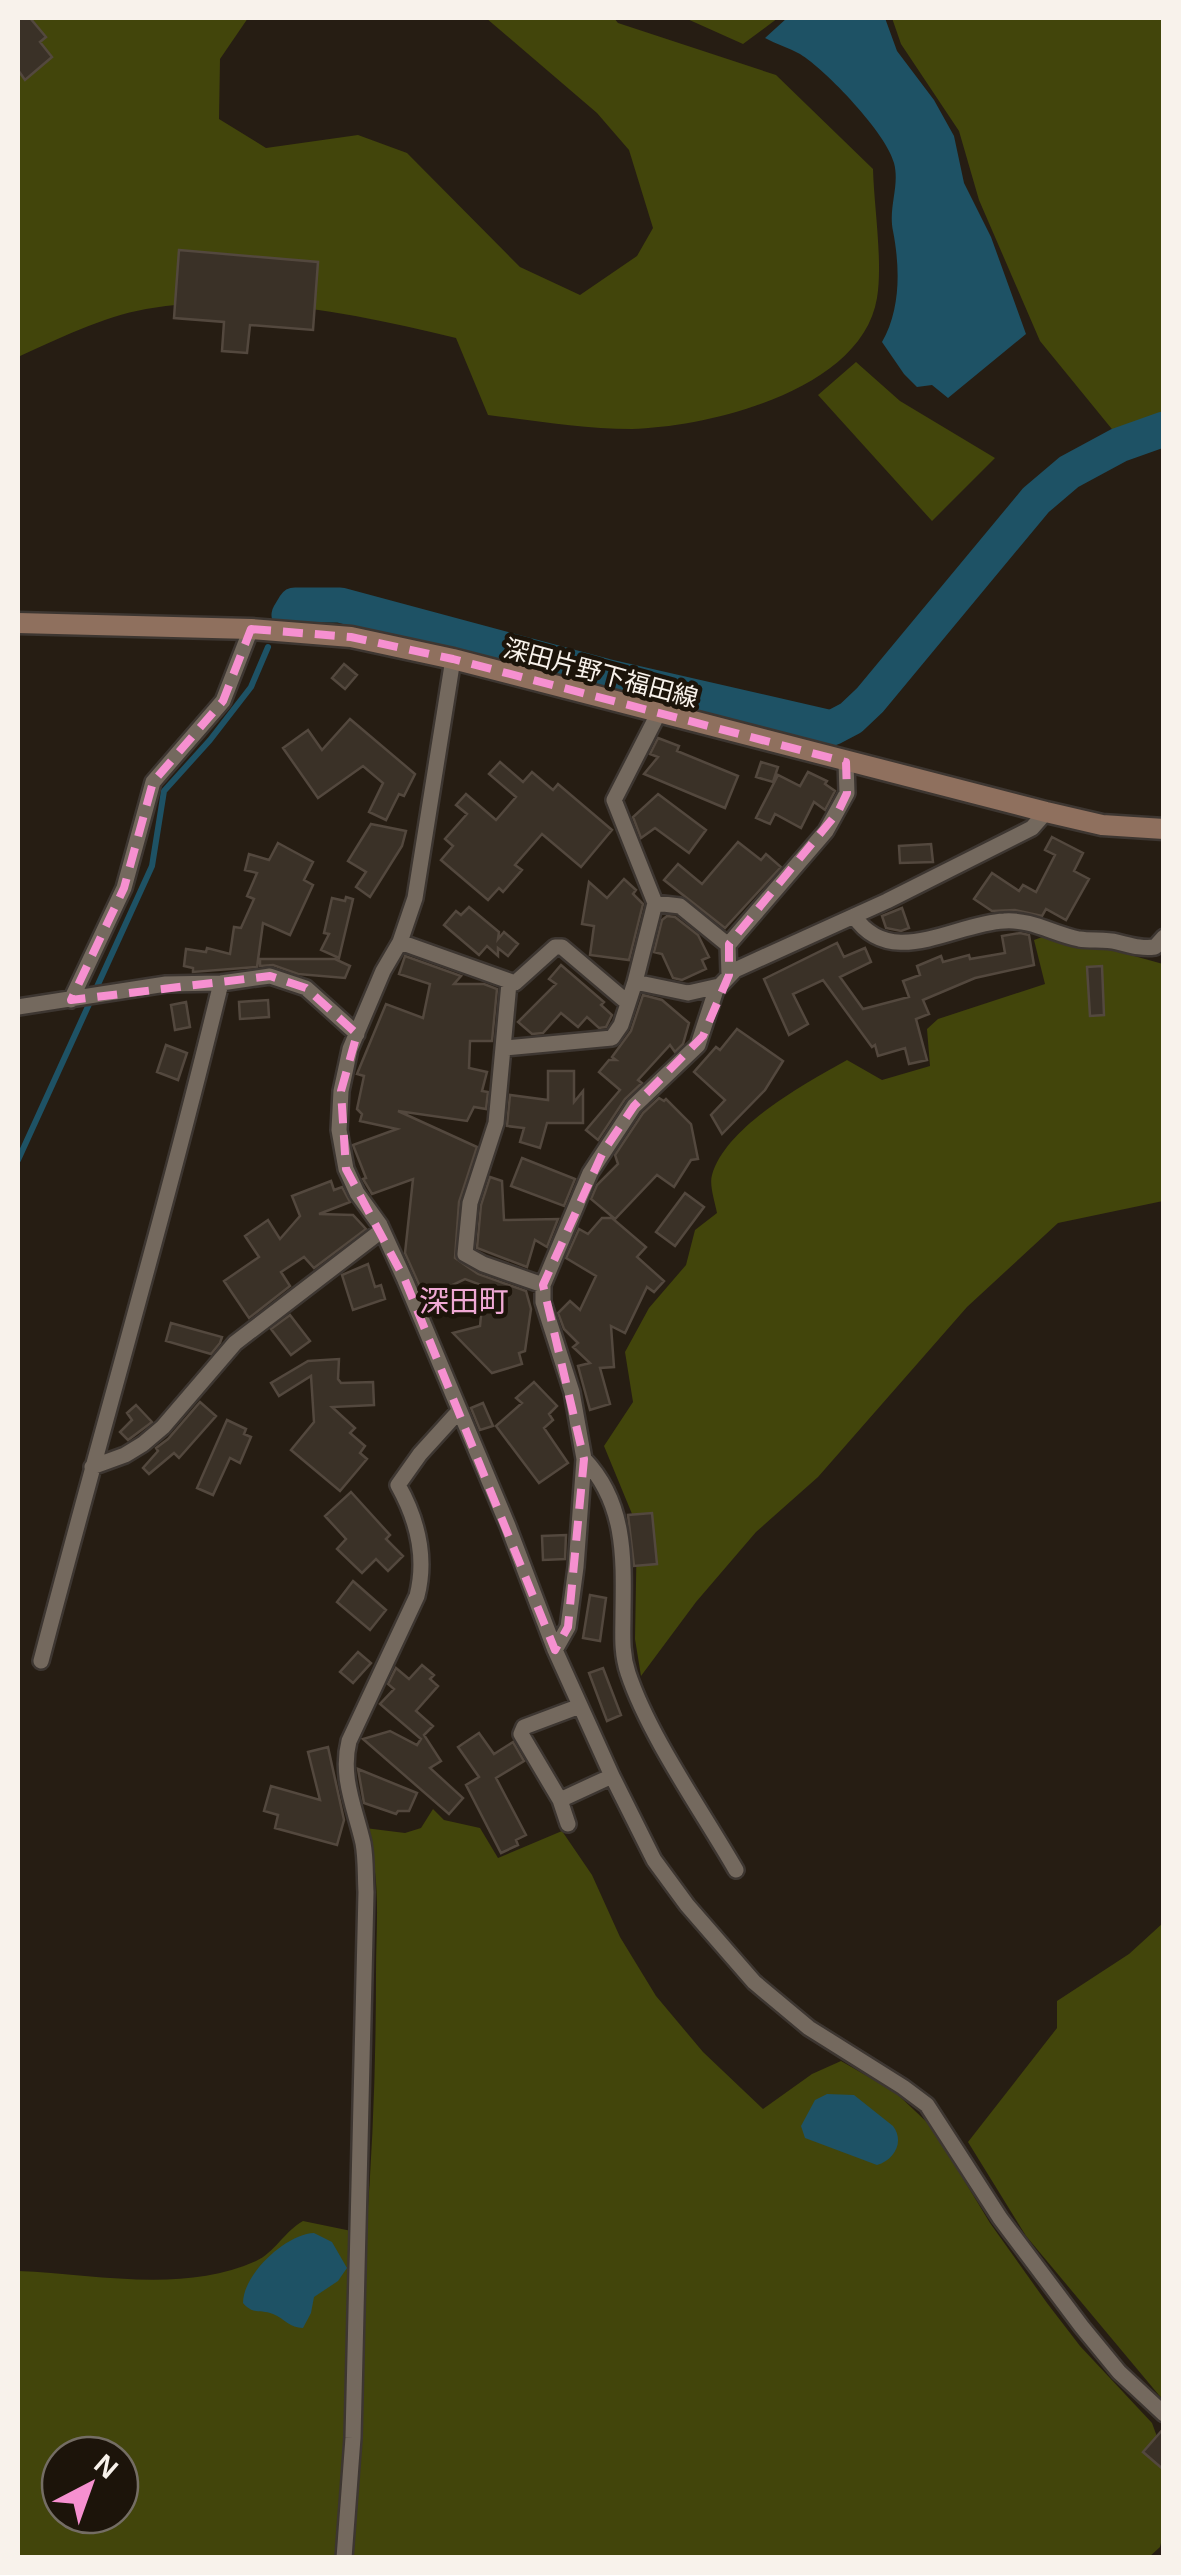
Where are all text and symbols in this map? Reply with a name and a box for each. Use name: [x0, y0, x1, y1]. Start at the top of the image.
street label: 深田片野下福田線: [501, 634, 701, 712]
district label: 深田町: [419, 1285, 509, 1318]
north arrow: [40, 2435, 140, 2535]
text: N: [88, 2448, 124, 2485]

